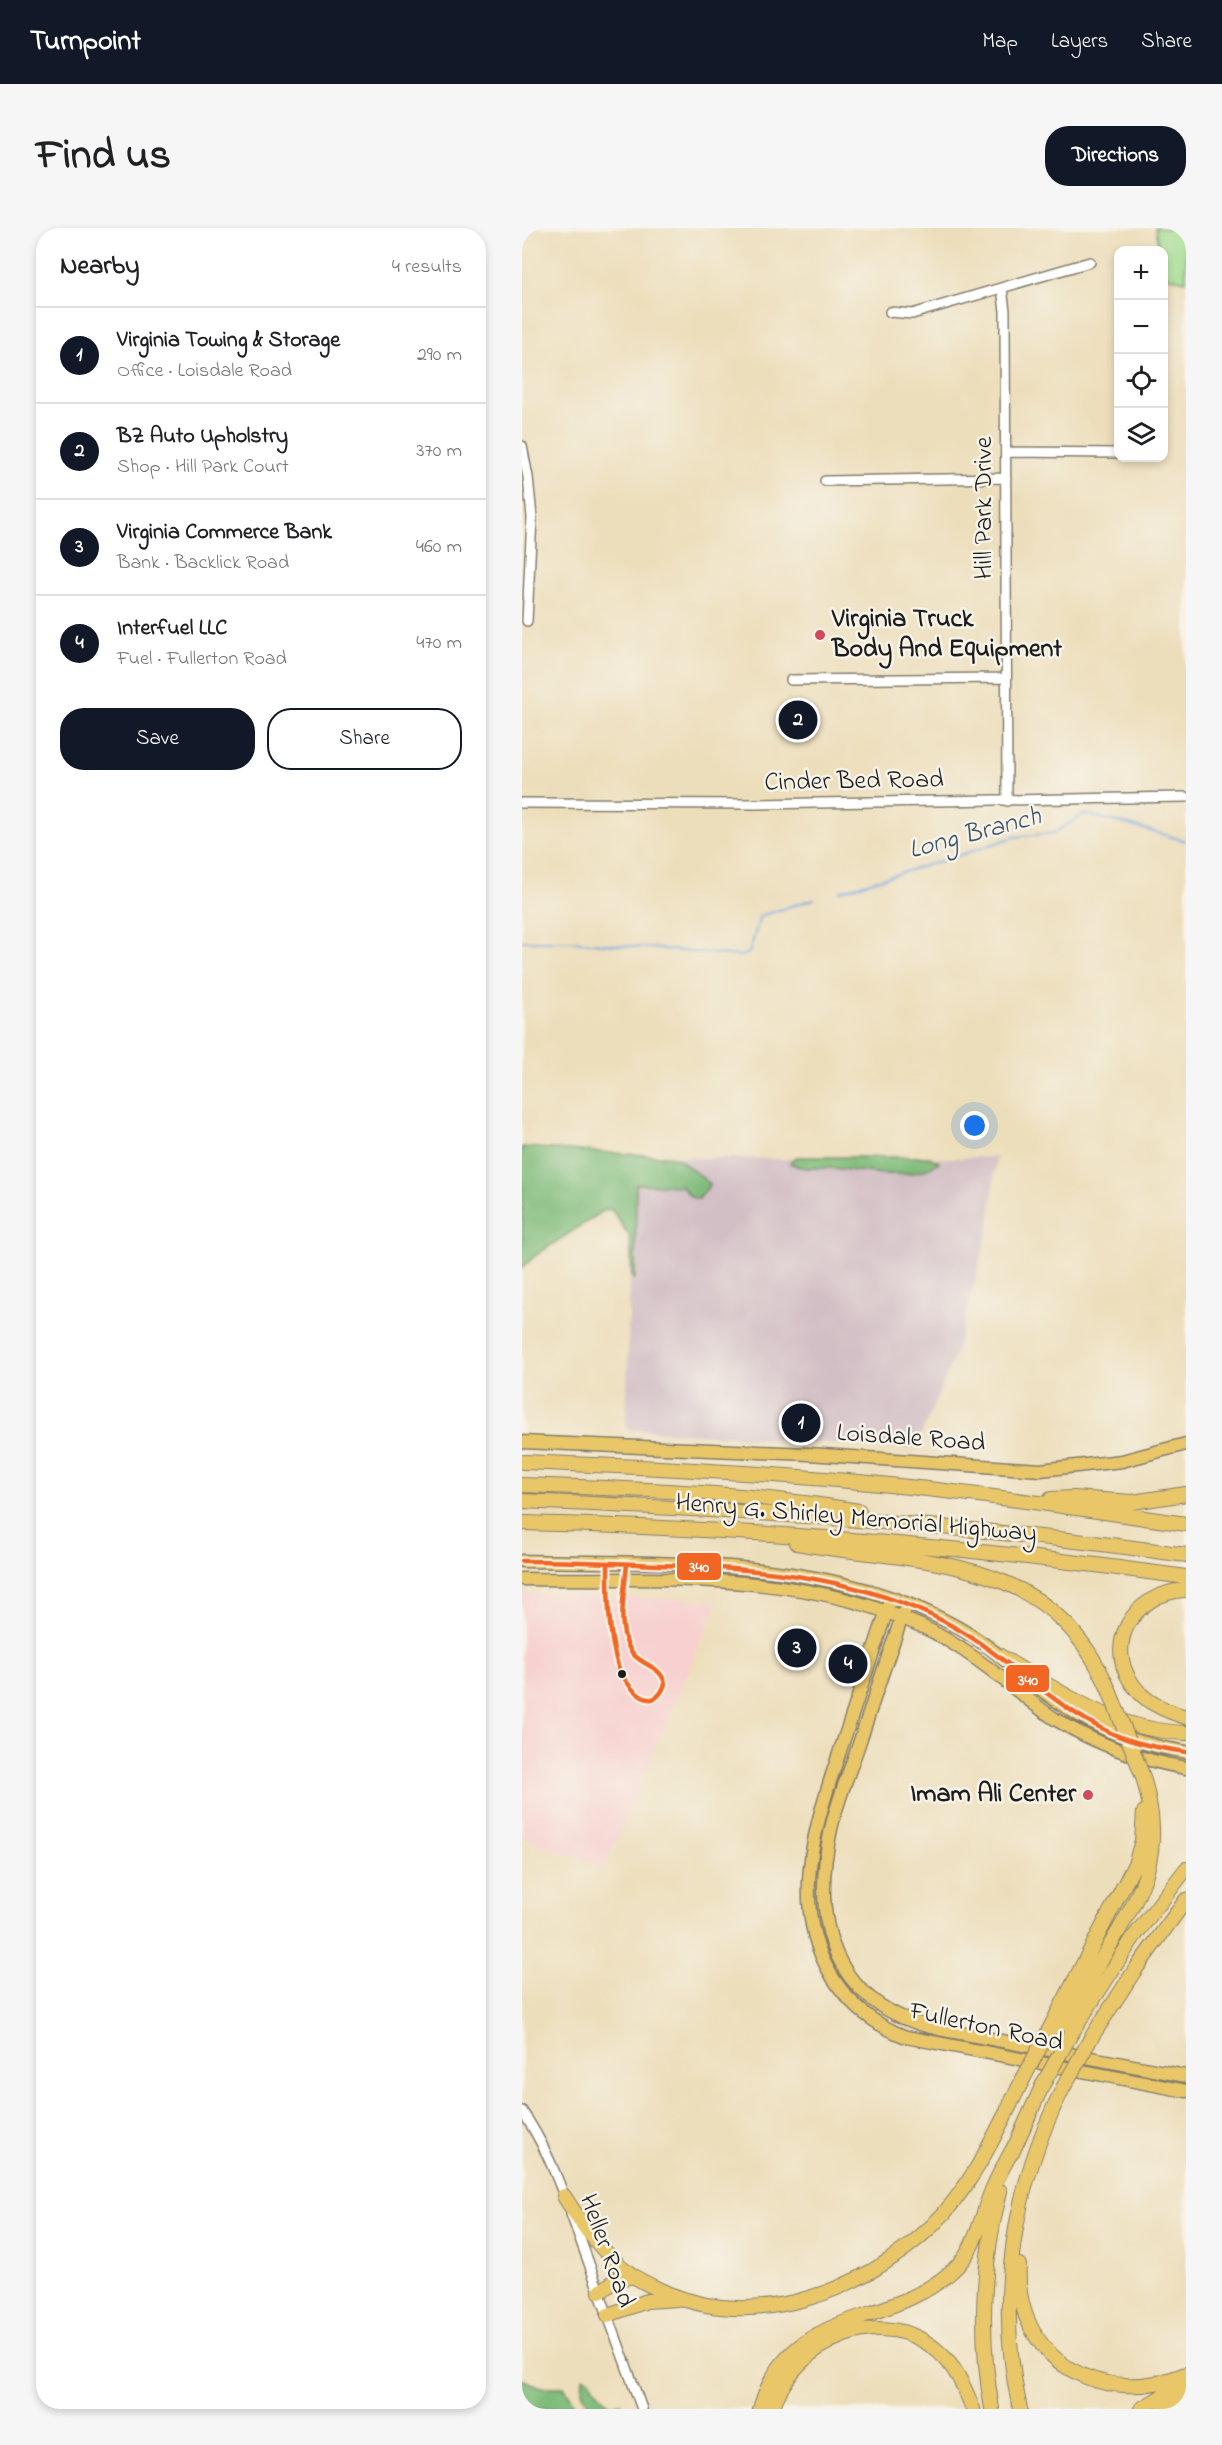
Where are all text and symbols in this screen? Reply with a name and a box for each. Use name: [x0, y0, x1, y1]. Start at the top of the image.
text: Turnpoint: [30, 22, 141, 63]
text: Map: [982, 27, 1018, 57]
text: Layers: [1051, 27, 1108, 57]
text: Share: [1141, 27, 1192, 57]
text: Find us: [36, 126, 171, 187]
button: Directions: [1045, 126, 1186, 186]
map controls: [1114, 246, 1168, 462]
button: +: [1114, 246, 1168, 300]
text: Nearby: [60, 248, 139, 286]
text: 4 results: [392, 253, 462, 282]
button: −: [1114, 300, 1168, 354]
text: Virginia Towing & Storage: [117, 325, 340, 357]
text: 1: [76, 341, 83, 370]
text: 290 m: [417, 341, 462, 370]
button: locate: [1114, 354, 1168, 408]
text: Office · Loisdale Road: [117, 357, 292, 386]
button: layers: [1114, 408, 1168, 462]
text: BZ Auto Upholstry: [117, 421, 288, 453]
street label: Hill Park Drive: [966, 436, 1004, 579]
text: 2: [75, 437, 84, 466]
text: 370 m: [416, 437, 462, 466]
text: Shop · Hill Park Court: [117, 453, 289, 482]
text: Virginia Commerce Bank: [117, 517, 332, 549]
text: 3: [75, 533, 84, 562]
text: 460 m: [416, 533, 462, 562]
text: Bank · Backlick Road: [117, 549, 289, 578]
place label: Virginia Truck Body And Equipment: [831, 601, 1062, 669]
text: Interfuel LLC: [117, 613, 227, 645]
marker: Virginia Truck Body And Equipment: [813, 628, 827, 642]
text: 4: [75, 629, 84, 658]
text: 470 m: [416, 629, 462, 658]
text: Fuel · Fullerton Road: [117, 645, 287, 674]
pin: 2: [778, 698, 818, 742]
button: Save: [60, 708, 255, 770]
button: Share: [267, 708, 462, 770]
street label: Cinder Bed Road: [764, 761, 944, 803]
water label: Long Branch: [905, 797, 1047, 871]
your location: [960, 1111, 989, 1140]
pin: 1: [782, 1400, 820, 1446]
street label: Loisdale Road: [835, 1415, 987, 1463]
street label: Henry G. Shirley Memorial Highway: [674, 1484, 1038, 1554]
line badge: 340: [676, 1552, 722, 1581]
text: 340: [688, 1556, 709, 1580]
pin: 3: [778, 1626, 816, 1670]
pin: 4: [828, 1642, 868, 1686]
line badge: 340: [1005, 1664, 1050, 1693]
unlabelled marker: [616, 1668, 628, 1680]
text: 340: [1017, 1669, 1038, 1693]
place label: Imam Ali Center: [910, 1776, 1077, 1814]
marker: Imam Ali Center: [1081, 1788, 1095, 1802]
street label: Fullerton Road: [905, 1993, 1067, 2063]
street label: Heller Road: [568, 2189, 644, 2313]

